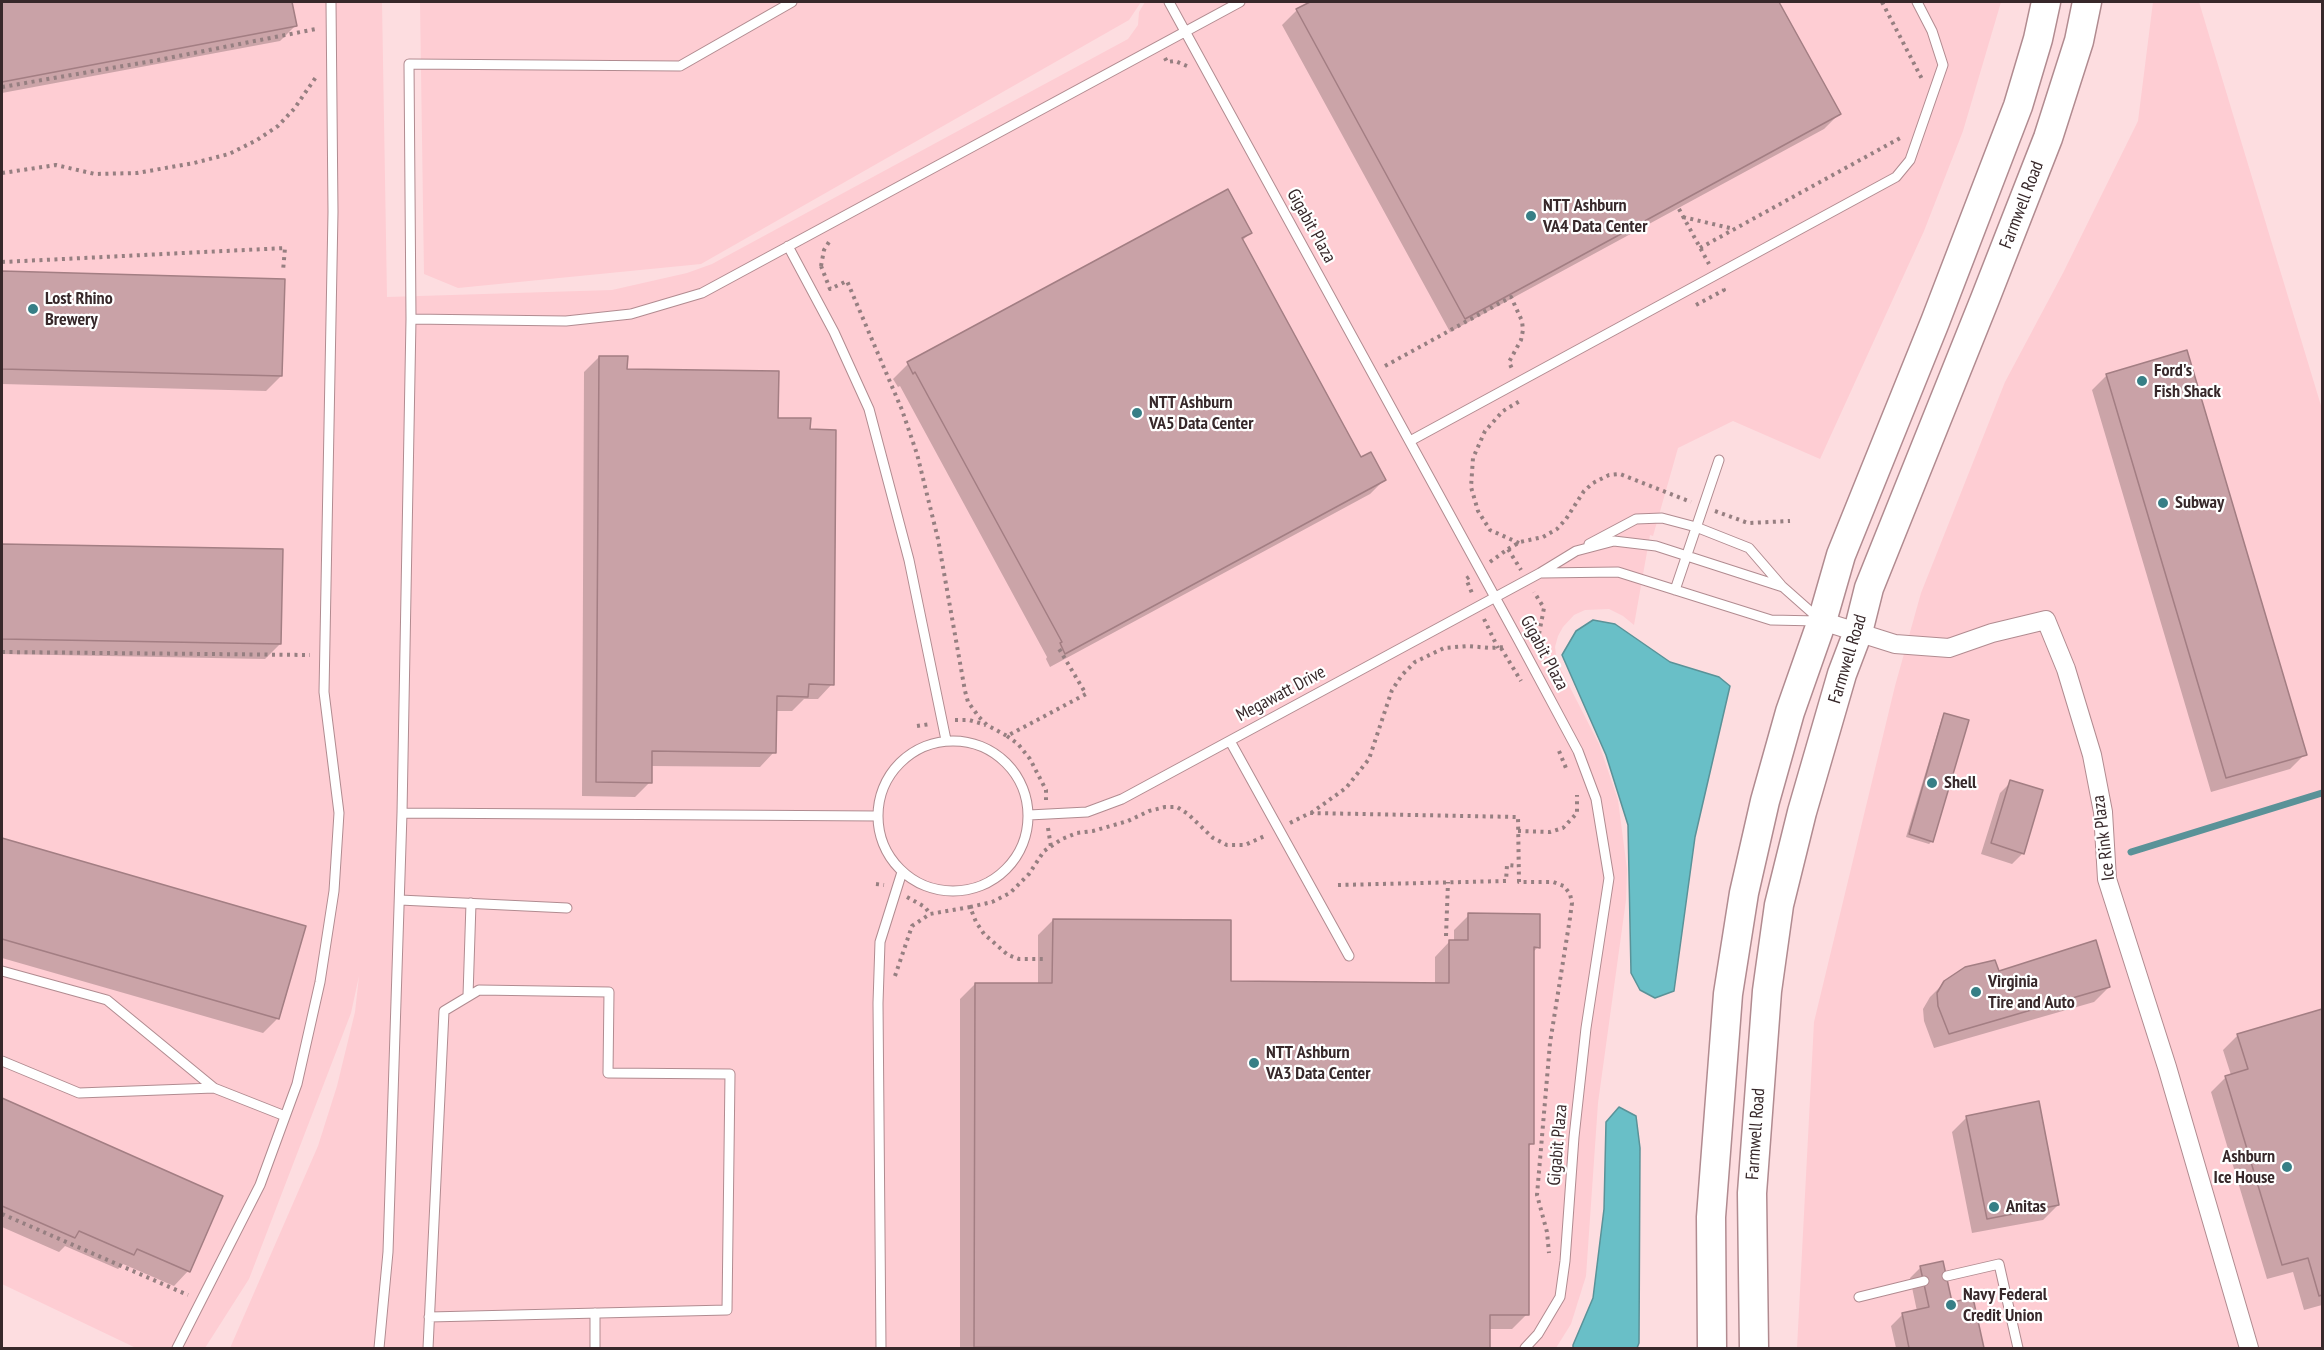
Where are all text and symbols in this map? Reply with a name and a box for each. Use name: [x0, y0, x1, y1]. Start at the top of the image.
street label: Farmwell Road: [1995, 158, 2049, 252]
street label: Gigabit Plaza: [1282, 185, 1340, 267]
place label: NTT Ashburn VA4 Data Center: [1543, 195, 1647, 238]
marker: NTT Ashburn VA4 Data Center: [1524, 209, 1538, 223]
place label: Lost Rhino Brewery: [45, 288, 113, 330]
marker: Lost Rhino Brewery: [26, 302, 40, 316]
place label: Ford's Fish Shack: [2154, 360, 2221, 403]
marker: Ford's Fish Shack: [2135, 374, 2149, 388]
place label: NTT Ashburn VA5 Data Center: [1149, 392, 1253, 434]
marker: NTT Ashburn VA5 Data Center: [1130, 406, 1144, 420]
place label: Subway: [2175, 492, 2224, 514]
marker: Subway: [2156, 496, 2170, 510]
street label: Gigabit Plaza: [1515, 612, 1573, 694]
street label: Farmwell Road: [1824, 612, 1872, 706]
street label: Megawatt Drive: [1233, 661, 1329, 727]
place label: Shell: [1944, 772, 1976, 794]
marker: Shell: [1925, 776, 1939, 790]
street label: Ice Rink Plaza: [2088, 794, 2120, 882]
place label: Virginia Tire and Auto: [1988, 971, 2075, 1014]
marker: Virginia Tire and Auto: [1969, 985, 1983, 999]
place label: NTT Ashburn VA3 Data Center: [1266, 1042, 1370, 1084]
marker: NTT Ashburn VA3 Data Center: [1247, 1056, 1261, 1070]
street label: Farmwell Road: [1742, 1087, 1770, 1181]
street label: Gigabit Plaza: [1544, 1104, 1572, 1186]
place label: Ashburn Ice House: [2214, 1146, 2275, 1188]
marker: Ashburn Ice House: [2280, 1160, 2294, 1174]
place label: Anitas: [2006, 1196, 2046, 1218]
marker: Anitas: [1987, 1200, 2001, 1214]
place label: Navy Federal Credit Union: [1963, 1284, 2047, 1326]
marker: Navy Federal Credit Union: [1944, 1298, 1958, 1312]

